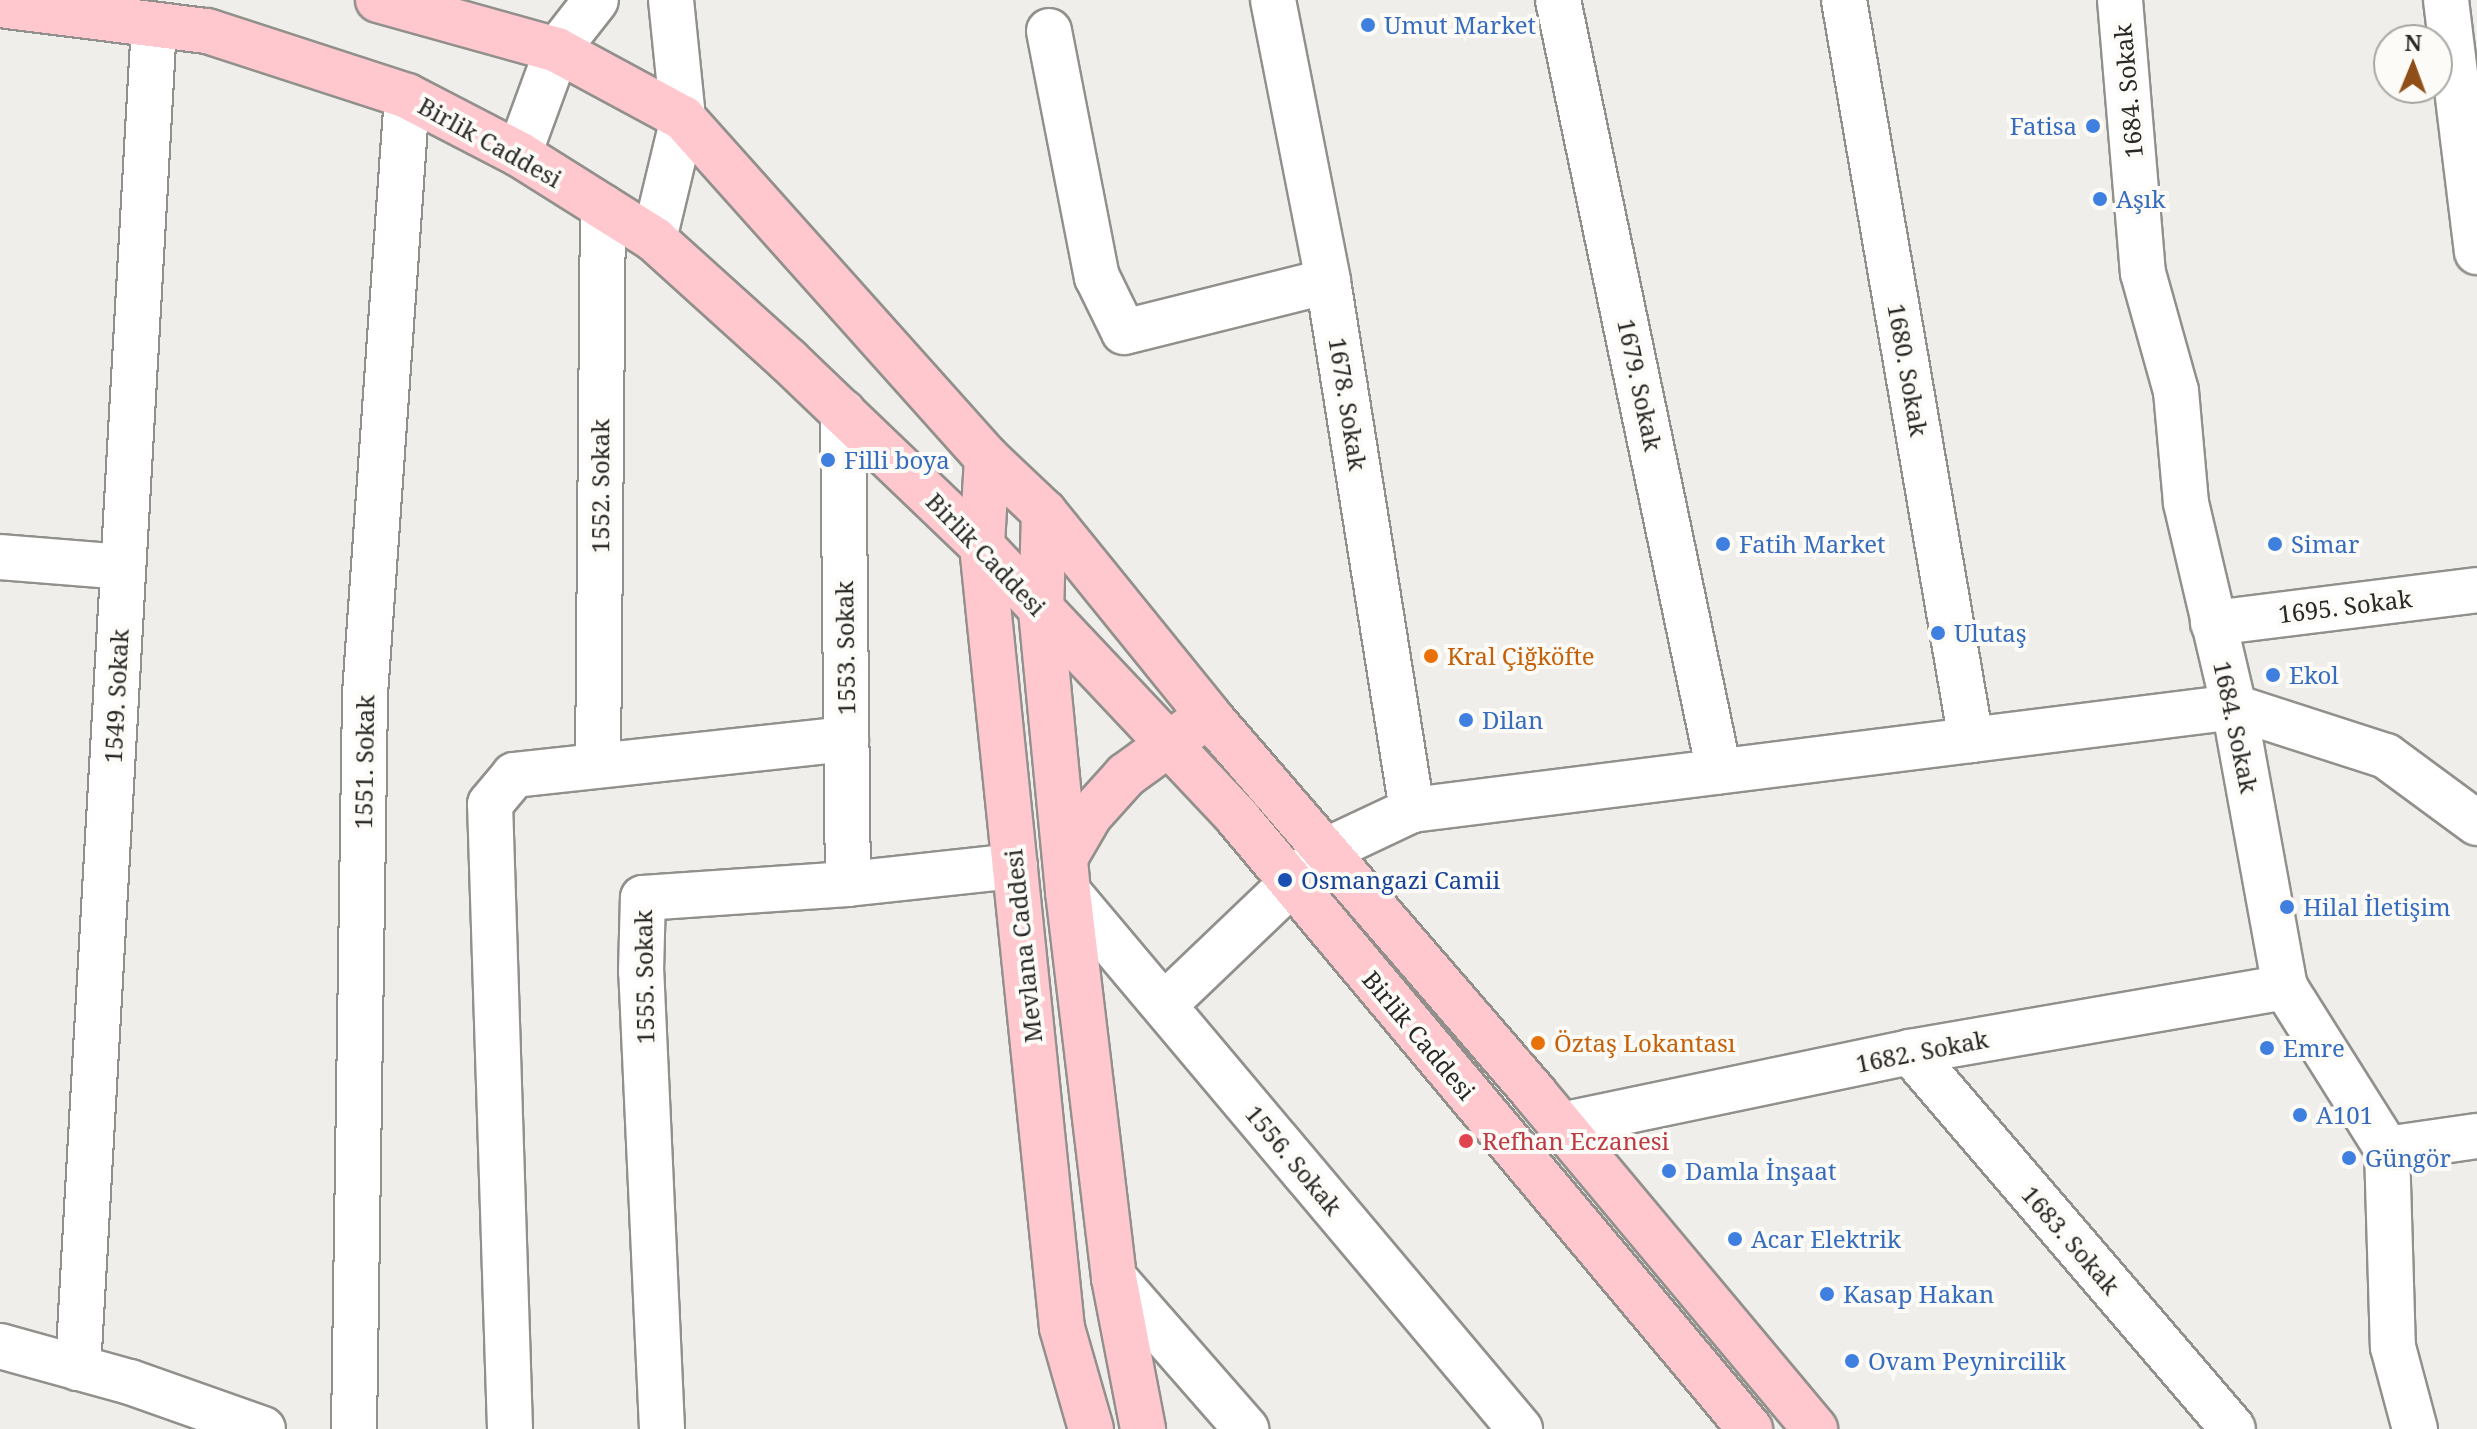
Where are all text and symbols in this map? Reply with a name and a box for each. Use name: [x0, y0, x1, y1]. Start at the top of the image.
place label: Umut Market: [1384, 11, 1536, 39]
marker: Umut Market: [1359, 16, 1377, 34]
street label: 1684. Sokak: [2108, 23, 2148, 159]
north arrow: [2373, 24, 2453, 104]
text: N: [2404, 27, 2422, 57]
street label: Birlik Caddesi: [413, 91, 567, 193]
place label: Fatisa: [2010, 112, 2077, 140]
marker: Fatisa: [2084, 117, 2102, 135]
place label: Aşık: [2116, 185, 2165, 213]
marker: Aşık: [2091, 190, 2109, 208]
street label: 1680. Sokak: [1882, 301, 1934, 439]
street label: 1679. Sokak: [1612, 316, 1668, 454]
street label: 1678. Sokak: [1323, 335, 1373, 473]
street label: 1552. Sokak: [586, 419, 614, 553]
place label: Filli boya: [844, 446, 950, 474]
marker: Filli boya: [819, 451, 837, 469]
street label: Birlik Caddesi: [920, 487, 1052, 621]
place label: Fatih Market: [1739, 530, 1885, 558]
place label: Simar: [2291, 530, 2359, 558]
marker: Fatih Market: [1714, 535, 1732, 553]
marker: Simar: [2266, 535, 2284, 553]
street label: 1553. Sokak: [829, 581, 861, 715]
street label: 1695. Sokak: [2277, 584, 2413, 628]
place label: Ulutaş: [1954, 619, 2027, 647]
marker: Ulutaş: [1929, 624, 1947, 642]
street label: 1549. Sokak: [98, 628, 134, 764]
place label: Kral Çiğköfte: [1447, 642, 1595, 670]
marker: Kral Çiğköfte: [1422, 647, 1440, 665]
street label: 1684. Sokak: [2208, 658, 2264, 796]
place label: Ekol: [2289, 661, 2339, 689]
marker: Ekol: [2264, 666, 2282, 684]
street label: 1551. Sokak: [348, 695, 380, 829]
place label: Dilan: [1482, 706, 1544, 734]
marker: Dilan: [1457, 711, 1475, 729]
street label: Mevlana Caddesi: [999, 848, 1047, 1044]
place label: Osmangazi Camii: [1301, 866, 1500, 894]
marker: Osmangazi Camii: [1276, 871, 1294, 889]
place label: Hilal İletişim: [2303, 893, 2451, 921]
marker: Hilal İletişim: [2278, 898, 2296, 916]
street label: 1555. Sokak: [628, 910, 660, 1044]
street label: Birlik Caddesi: [1357, 965, 1481, 1105]
street label: 1682. Sokak: [1853, 1024, 1991, 1078]
place label: Öztaş Lokantası: [1554, 1029, 1735, 1057]
marker: Öztaş Lokantası: [1529, 1034, 1547, 1052]
place label: Emre: [2283, 1034, 2345, 1062]
marker: Emre: [2258, 1039, 2276, 1057]
street label: 1556. Sokak: [1240, 1099, 1348, 1221]
place label: A101: [2316, 1101, 2373, 1129]
marker: A101: [2291, 1106, 2309, 1124]
place label: Refhan Eczanesi: [1482, 1127, 1669, 1155]
marker: Refhan Eczanesi: [1457, 1132, 1475, 1150]
place label: Güngör: [2365, 1144, 2451, 1172]
marker: Güngör: [2340, 1149, 2358, 1167]
place label: Damla İnşaat: [1685, 1157, 1836, 1185]
marker: Damla İnşaat: [1660, 1162, 1678, 1180]
street label: 1683. Sokak: [2016, 1180, 2126, 1300]
place label: Acar Elektrik: [1751, 1225, 1901, 1253]
marker: Acar Elektrik: [1726, 1230, 1744, 1248]
place label: Kasap Hakan: [1843, 1280, 1994, 1308]
marker: Kasap Hakan: [1818, 1285, 1836, 1303]
place label: Ovam Peynircilik: [1868, 1347, 2066, 1375]
marker: Ovam Peynircilik: [1843, 1352, 1861, 1370]

